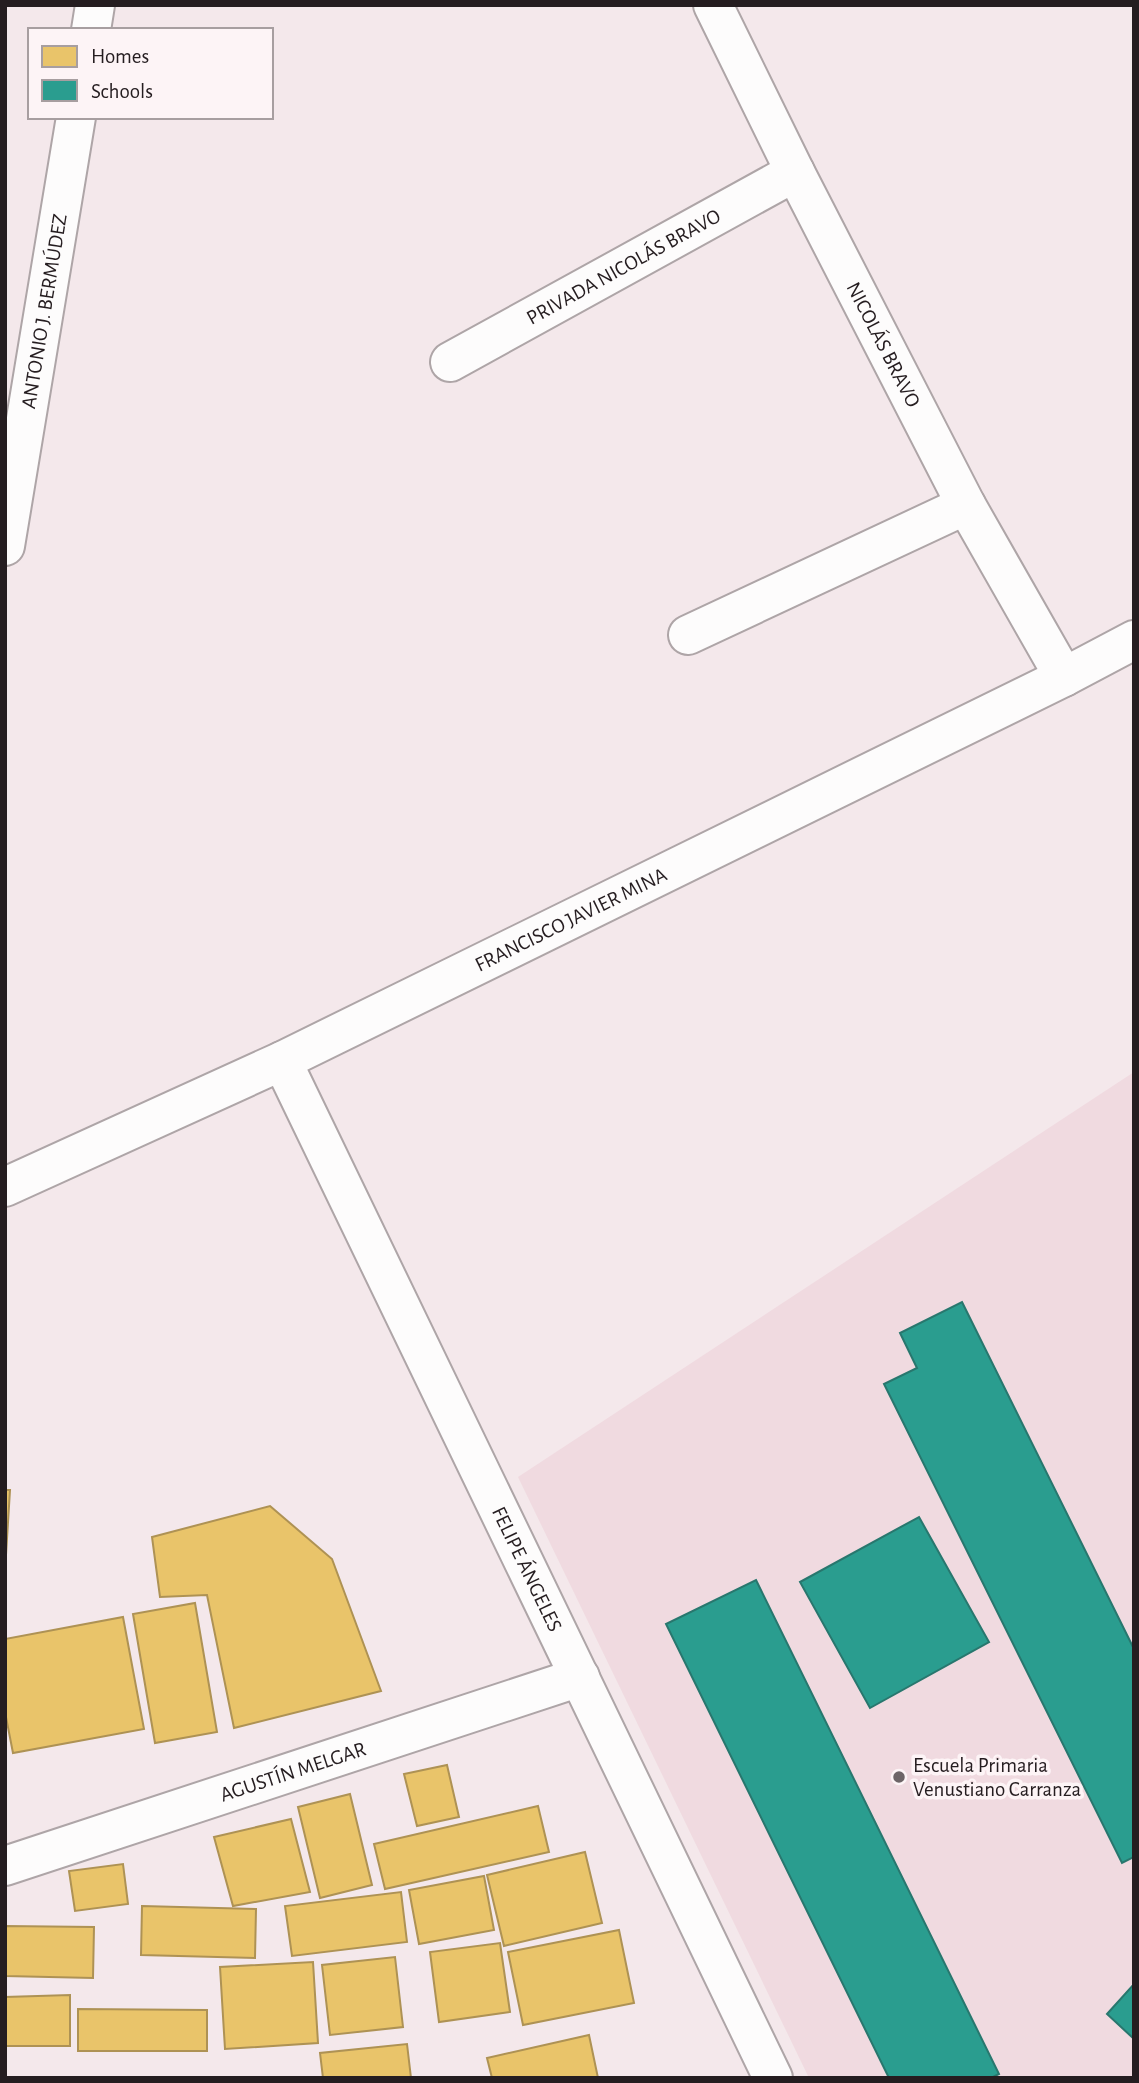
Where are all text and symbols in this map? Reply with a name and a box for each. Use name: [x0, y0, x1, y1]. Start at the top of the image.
legend: [28, 28, 273, 119]
text: Homes: [91, 46, 149, 67]
text: Schools: [91, 81, 153, 102]
street label: PRIVADA NICOLÁS BRAVO: [523, 205, 724, 329]
street label: ANTONIO J. BERMÚDEZ: [18, 212, 71, 410]
street label: NICOLÁS BRAVO: [842, 279, 924, 411]
street label: FRANCISCO JAVIER MINA: [472, 864, 670, 976]
street label: FELIPE ÁNGELES: [488, 1503, 566, 1635]
street label: AGUSTÍN MELGAR: [217, 1738, 369, 1806]
place label: Escuela Primaria Venustiano Carranza: [913, 1755, 1082, 1800]
marker: Escuela Primaria Venustiano Carranza: [891, 1769, 907, 1785]

